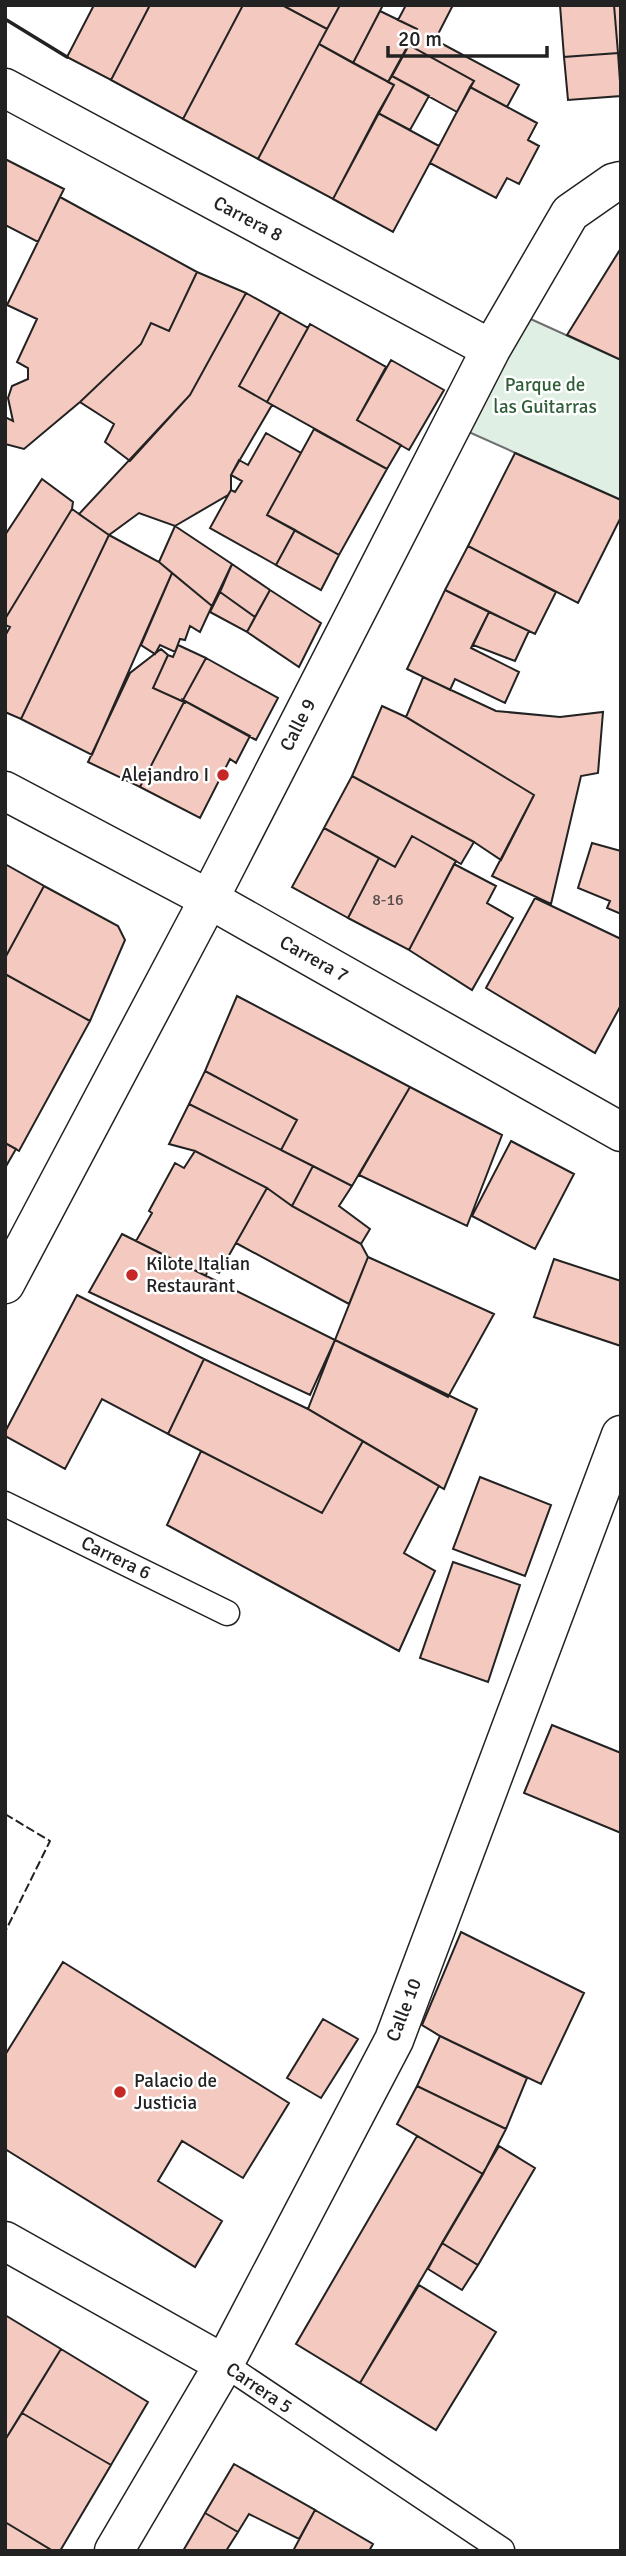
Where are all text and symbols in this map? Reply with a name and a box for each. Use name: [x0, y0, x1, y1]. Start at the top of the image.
scale bar: [388, 14, 547, 58]
text: 20 m: [398, 26, 442, 52]
street label: Carrera 8: [209, 191, 287, 247]
park label: Parque de las Guitarras: [493, 373, 597, 419]
street label: Calle 9: [275, 695, 321, 755]
place label: Alejandro I: [121, 763, 209, 787]
marker: Alejandro I: [215, 767, 231, 783]
house number: 8-16: [372, 890, 404, 910]
street label: Carrera 7: [275, 930, 353, 988]
place label: Kilote Italian Restaurant: [146, 1252, 250, 1298]
marker: Kilote Italian Restaurant: [124, 1267, 140, 1283]
street label: Carrera 6: [77, 1531, 155, 1585]
street label: Calle 10: [381, 1975, 427, 2045]
place label: Palacio de Justicia: [134, 2069, 217, 2115]
marker: Palacio de Justicia: [112, 2084, 128, 2100]
street label: Carrera 5: [221, 2357, 297, 2419]

